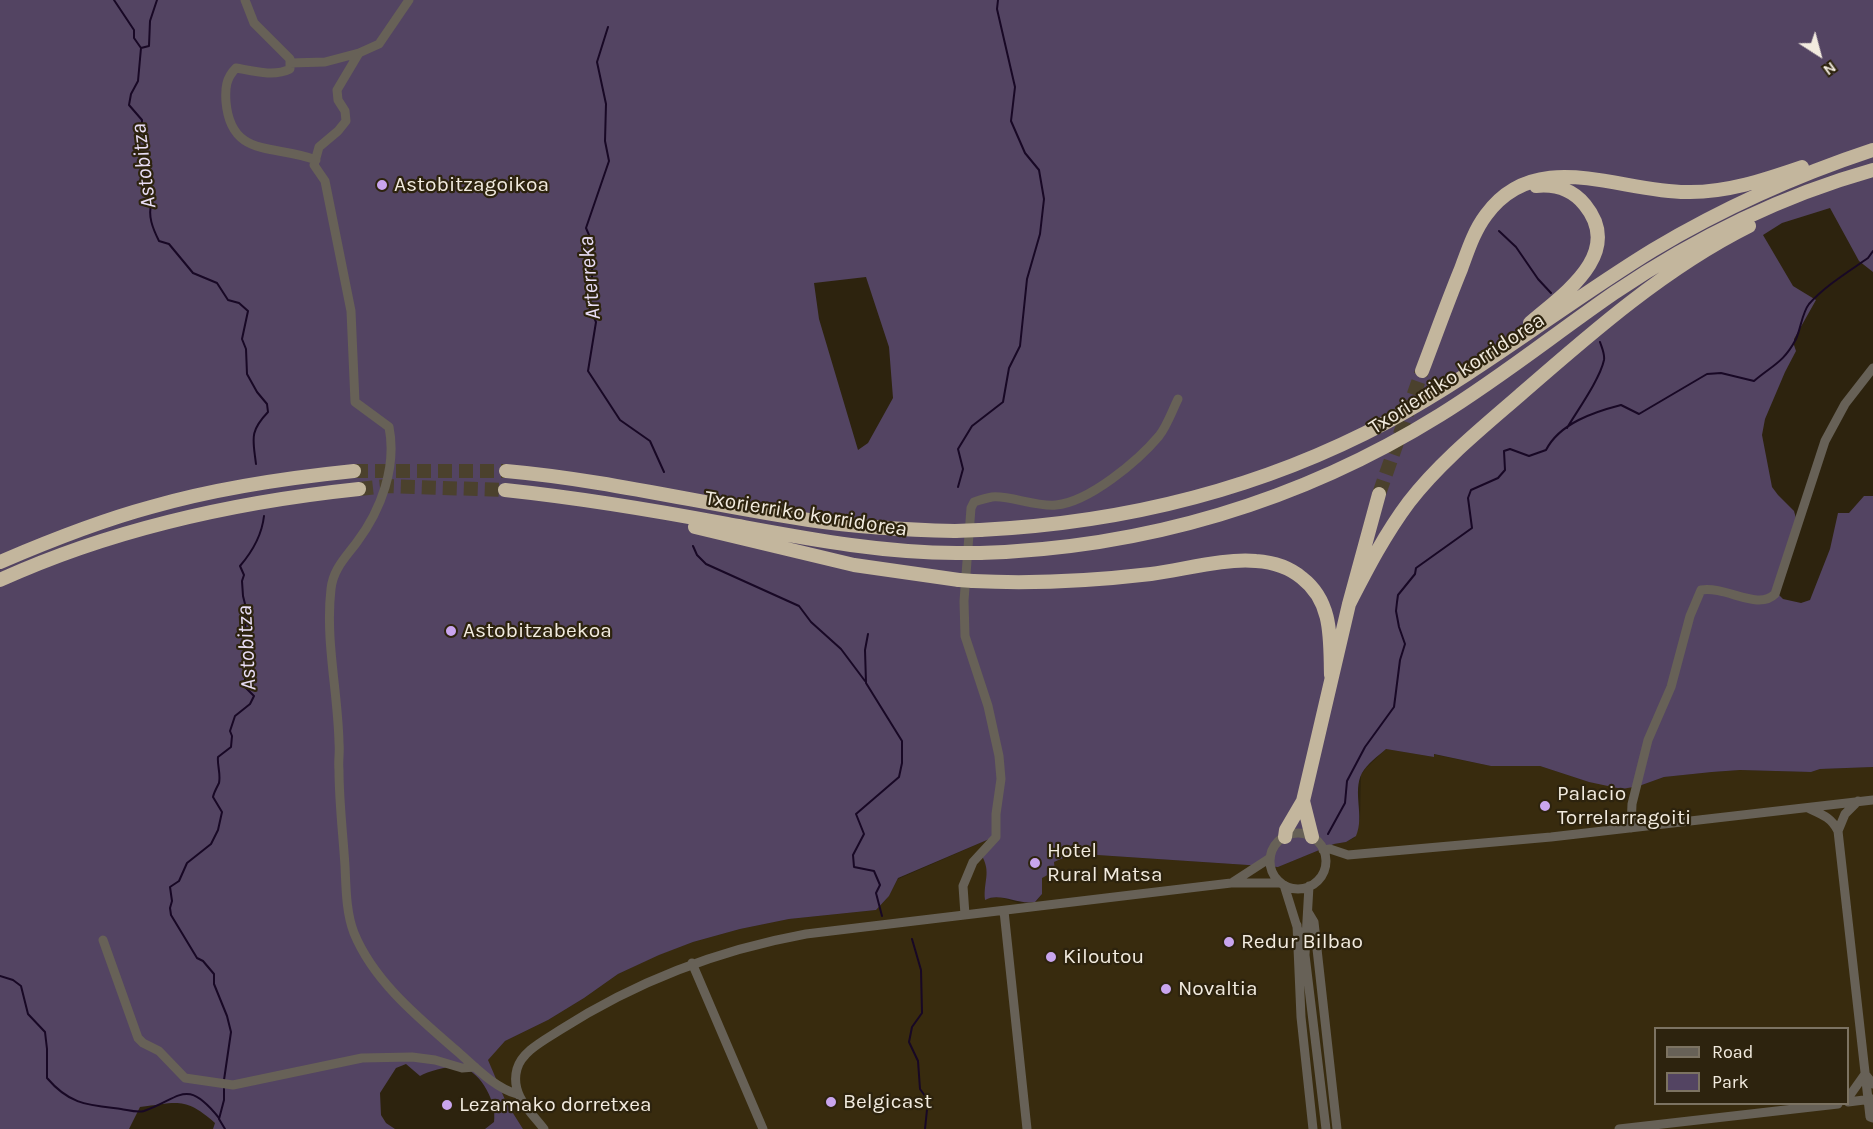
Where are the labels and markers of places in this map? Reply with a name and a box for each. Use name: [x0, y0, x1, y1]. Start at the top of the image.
place label: Astobitzagoikoa: [394, 172, 549, 198]
marker: Astobitzagoikoa: [375, 178, 389, 192]
place label: Astobitzabekoa: [463, 618, 612, 644]
marker: Astobitzabekoa: [444, 624, 458, 638]
place label: Palacio Torrelarragoiti: [1557, 781, 1691, 831]
marker: Palacio Torrelarragoiti: [1538, 799, 1552, 813]
place label: Hotel Rural Matsa: [1047, 838, 1162, 888]
marker: Hotel Rural Matsa: [1028, 856, 1042, 870]
place label: Redur Bilbao: [1241, 929, 1363, 955]
marker: Redur Bilbao: [1222, 935, 1236, 949]
place label: Kiloutou: [1063, 944, 1144, 970]
marker: Kiloutou: [1044, 950, 1058, 964]
place label: Novaltia: [1178, 976, 1258, 1002]
marker: Novaltia: [1159, 982, 1173, 996]
place label: Belgicast: [843, 1089, 932, 1115]
place label: Lezamako dorretxea: [459, 1092, 651, 1118]
marker: Belgicast: [824, 1095, 838, 1109]
marker: Lezamako dorretxea: [440, 1098, 454, 1112]

